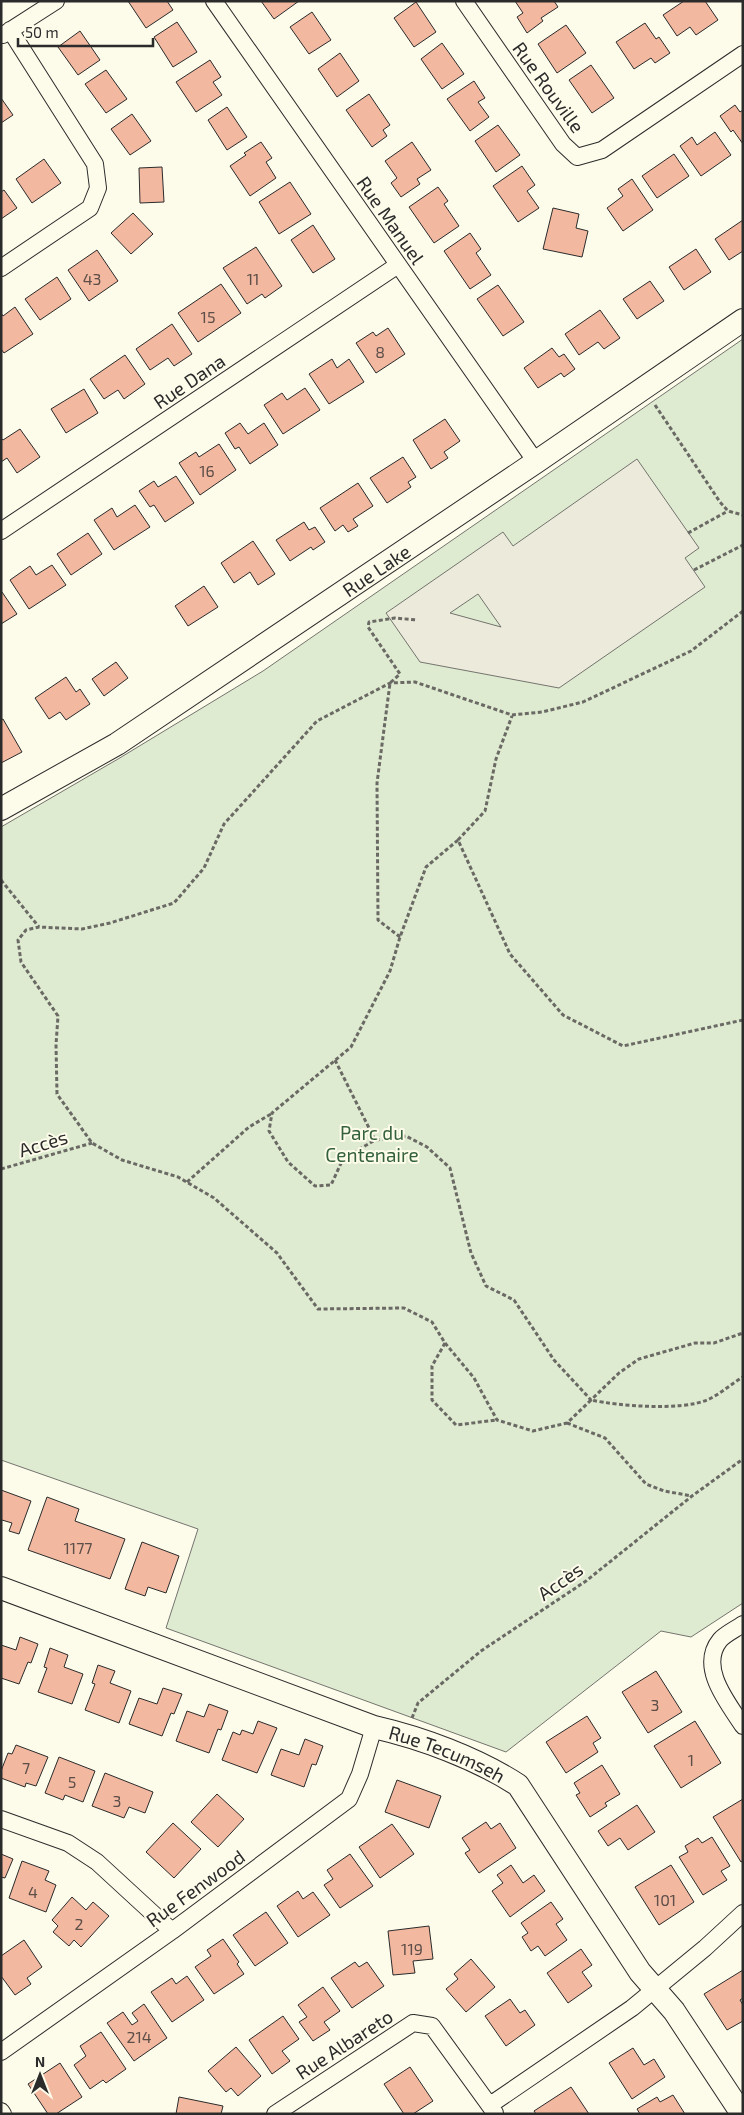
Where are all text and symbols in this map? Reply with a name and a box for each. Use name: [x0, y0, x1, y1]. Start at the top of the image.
scale bar: [18, 15, 152, 47]
text: 50 m: [25, 23, 59, 41]
street label: Rue Rouville: [508, 37, 590, 137]
street label: Rue Manuel: [352, 172, 430, 269]
house number: 43: [83, 269, 101, 288]
house number: 11: [247, 269, 259, 288]
house number: 15: [201, 307, 215, 326]
house number: 8: [375, 342, 385, 361]
street label: Rue Dana: [149, 349, 229, 413]
house number: 16: [199, 461, 215, 480]
street label: Rue Lake: [338, 539, 414, 601]
park label: Parc du Centenaire: [325, 1121, 419, 1166]
street label: Accès: [16, 1125, 70, 1161]
house number: 1177: [63, 1538, 93, 1557]
street label: Accès: [533, 1557, 587, 1605]
house number: 3: [651, 1695, 659, 1714]
street label: Rue Tecumseh: [387, 1720, 510, 1787]
house number: 1: [688, 1750, 694, 1769]
house number: 7: [22, 1758, 30, 1777]
house number: 5: [68, 1772, 76, 1791]
house number: 3: [113, 1791, 121, 1810]
street label: Rue Fenwood: [141, 1845, 249, 1931]
house number: 4: [28, 1882, 38, 1901]
house number: 101: [654, 1890, 676, 1909]
house number: 2: [75, 1914, 84, 1933]
house number: 119: [401, 1939, 423, 1958]
street label: Rue Albareto: [291, 2004, 397, 2084]
house number: 214: [126, 2027, 152, 2046]
north arrow: [15, 2050, 65, 2100]
text: N: [35, 2053, 45, 2070]

